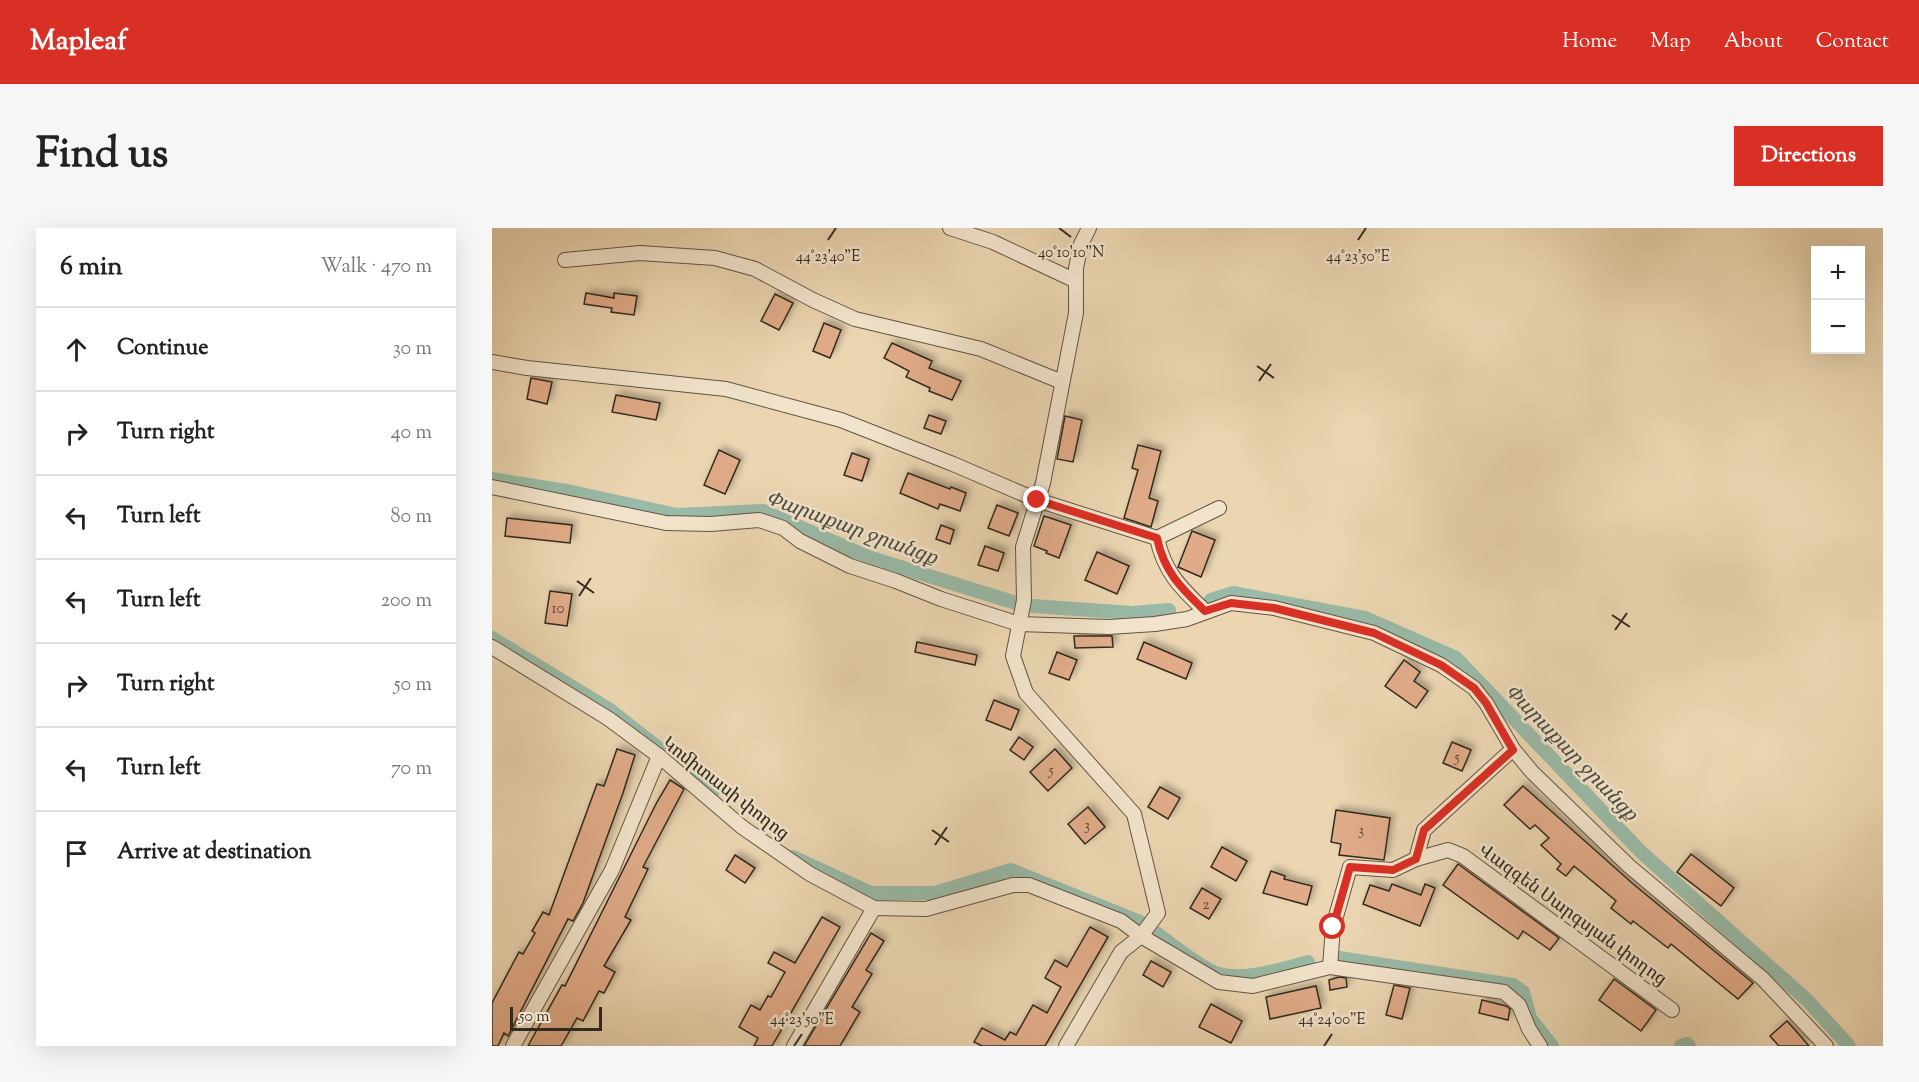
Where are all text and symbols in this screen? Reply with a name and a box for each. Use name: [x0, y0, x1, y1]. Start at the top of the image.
text: Mapleaf: [30, 22, 127, 62]
text: Home: [1562, 27, 1617, 57]
text: Map: [1650, 27, 1691, 57]
text: About: [1724, 27, 1783, 57]
text: Contact: [1816, 27, 1889, 57]
text: Find us: [36, 126, 168, 186]
button: Directions: [1734, 126, 1883, 186]
text: 40°10'10"N: [1038, 243, 1104, 264]
map controls: [1811, 246, 1865, 354]
button: +: [1811, 246, 1865, 300]
text: 44°23'40"E: [796, 247, 860, 268]
text: 44°23'50"E: [1326, 247, 1390, 268]
text: 6 min: [60, 249, 123, 286]
text: Walk · 470 m: [320, 253, 432, 282]
button: −: [1811, 300, 1865, 354]
icon: ahead: [60, 333, 93, 366]
text: Continue: [117, 333, 208, 365]
text: 30 m: [393, 335, 432, 364]
icon: right: [60, 417, 93, 450]
text: Turn right: [117, 417, 214, 449]
text: 40 m: [391, 419, 432, 448]
water label: Փարաքար ջրանցք: [761, 485, 942, 574]
route end: [1023, 486, 1049, 512]
icon: left: [60, 501, 93, 534]
text: Turn left: [117, 501, 200, 533]
text: 80 m: [391, 503, 432, 532]
icon: left: [60, 585, 93, 618]
text: Turn left: [117, 585, 200, 617]
text: 200 m: [381, 587, 432, 616]
house number: 10: [552, 599, 565, 620]
icon: right: [60, 669, 93, 702]
text: Turn right: [117, 669, 214, 701]
text: 50 m: [394, 671, 432, 700]
water label: Փարաքար ջրանցք: [1497, 679, 1644, 830]
street label: Կոմիտասի փողոց: [656, 732, 794, 848]
house number: 5: [1453, 748, 1460, 769]
icon: left: [60, 753, 93, 786]
text: Turn left: [117, 753, 200, 785]
text: 70 m: [391, 755, 432, 784]
house number: 5: [1047, 761, 1054, 782]
house number: 3: [1084, 816, 1090, 837]
house number: 3: [1358, 821, 1364, 842]
icon: arrive: [60, 837, 93, 870]
text: Arrive at destination: [117, 837, 312, 869]
street label: Վազգեն Սարգսյան փողոց: [1472, 838, 1671, 993]
house number: 2: [1202, 895, 1210, 916]
route start: [1319, 913, 1345, 939]
scale bar: [510, 1004, 602, 1032]
text: 50 m: [519, 1006, 550, 1029]
text: 44°23'50"E: [770, 1010, 834, 1031]
text: 44°24'00"E: [1298, 1010, 1366, 1031]

